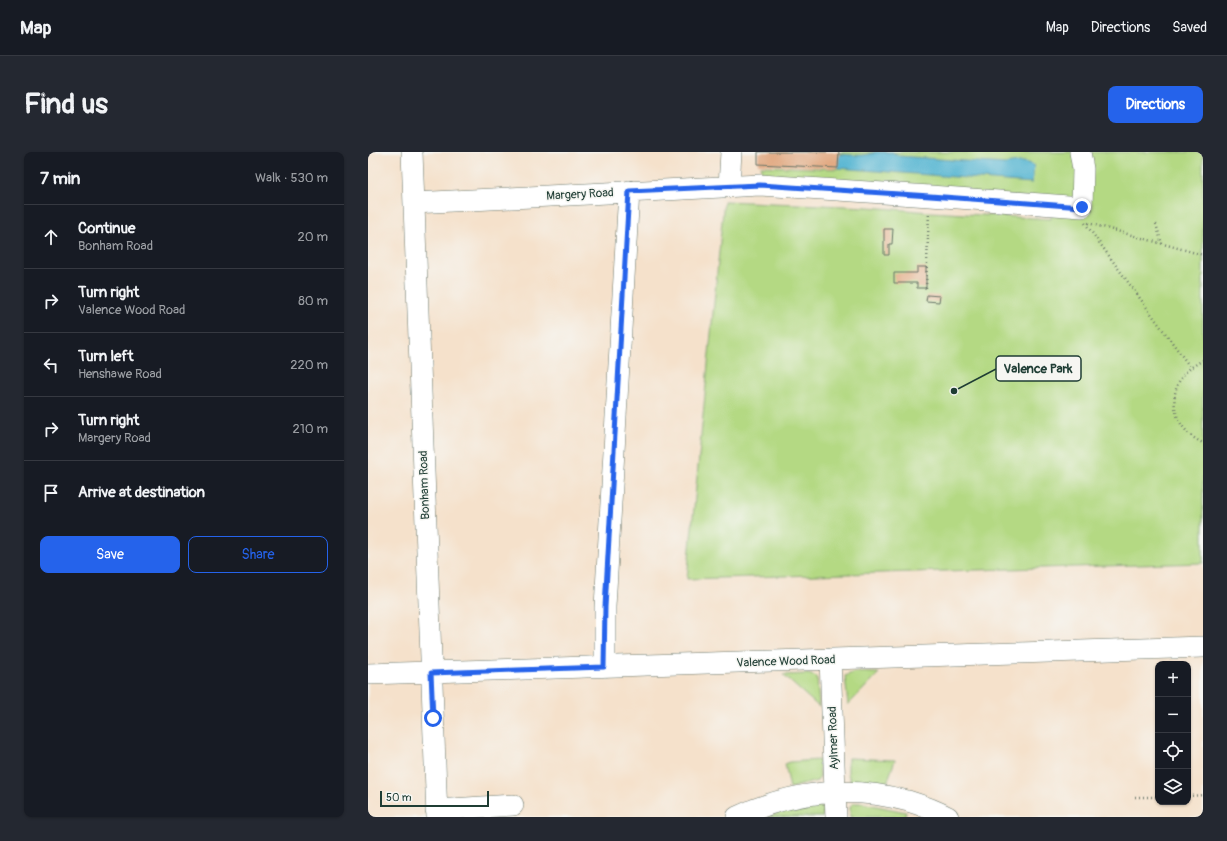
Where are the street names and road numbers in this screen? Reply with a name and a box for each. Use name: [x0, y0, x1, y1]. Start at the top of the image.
street label: Margery Road: [546, 185, 614, 204]
street label: Bonham Road: [416, 450, 433, 520]
street label: Valence Wood Road: [736, 652, 836, 671]
street label: Aylmer Road: [825, 706, 842, 770]

